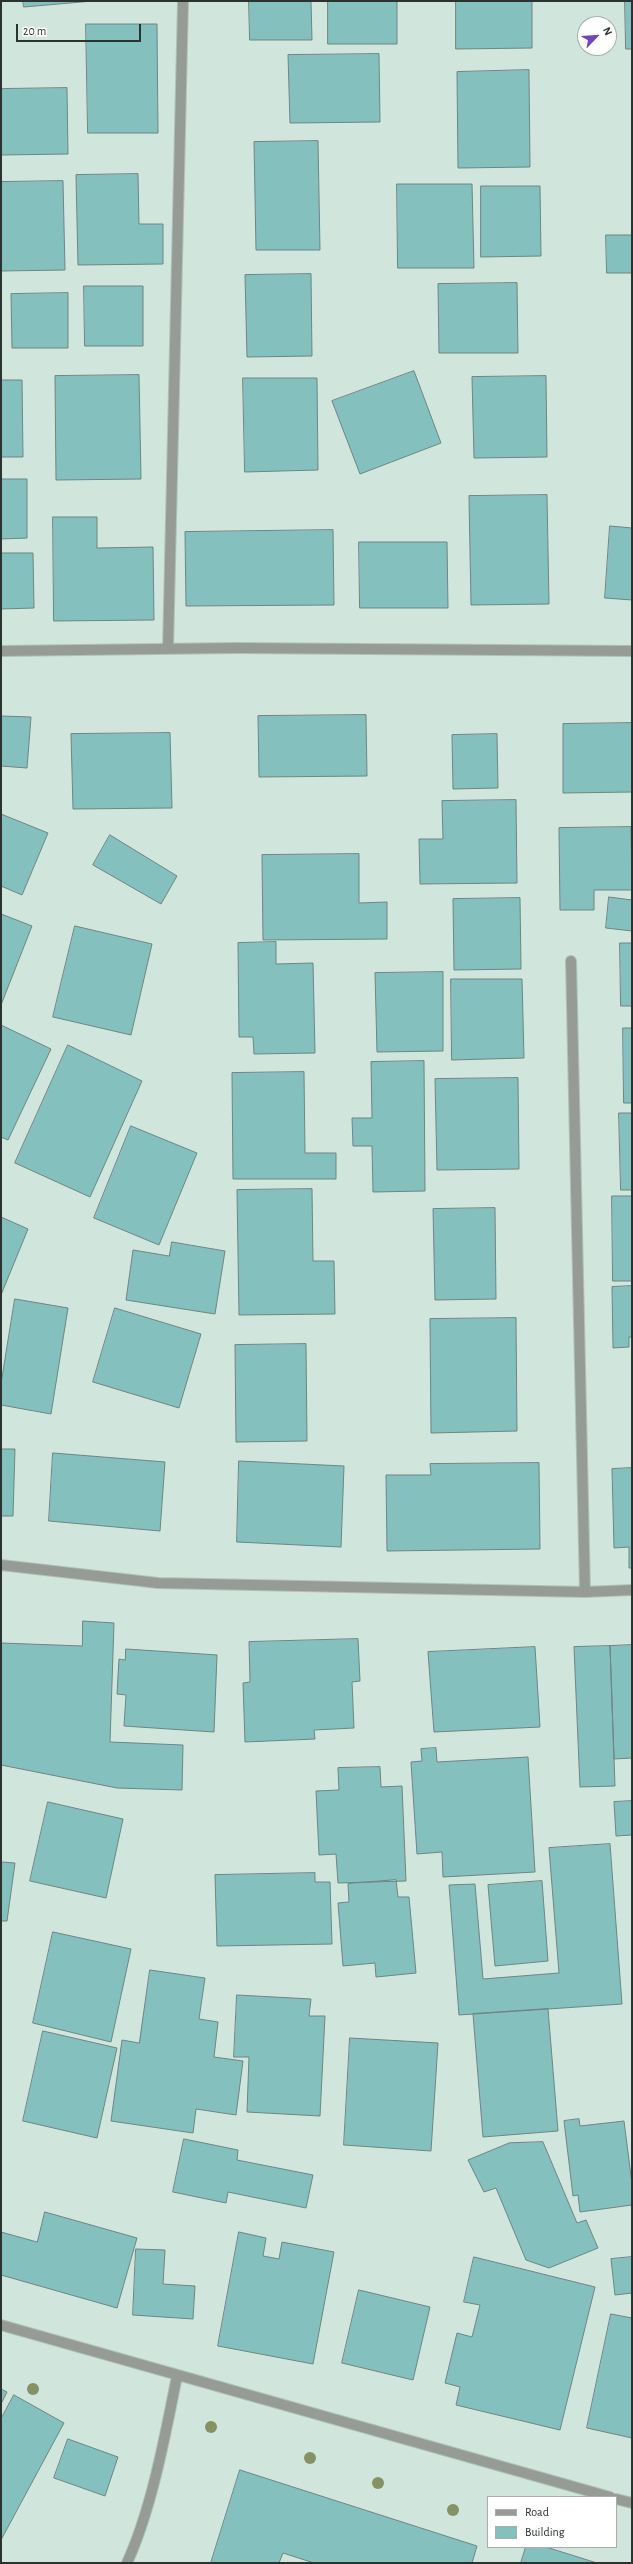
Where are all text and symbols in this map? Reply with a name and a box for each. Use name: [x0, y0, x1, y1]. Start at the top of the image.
scale bar: [18, 16, 143, 42]
north arrow: [577, 16, 617, 56]
text: 20 m: [23, 25, 46, 37]
text: N: [601, 25, 614, 37]
legend: [487, 2496, 617, 2548]
text: Road: [525, 2506, 549, 2518]
text: Building: [525, 2526, 565, 2538]

